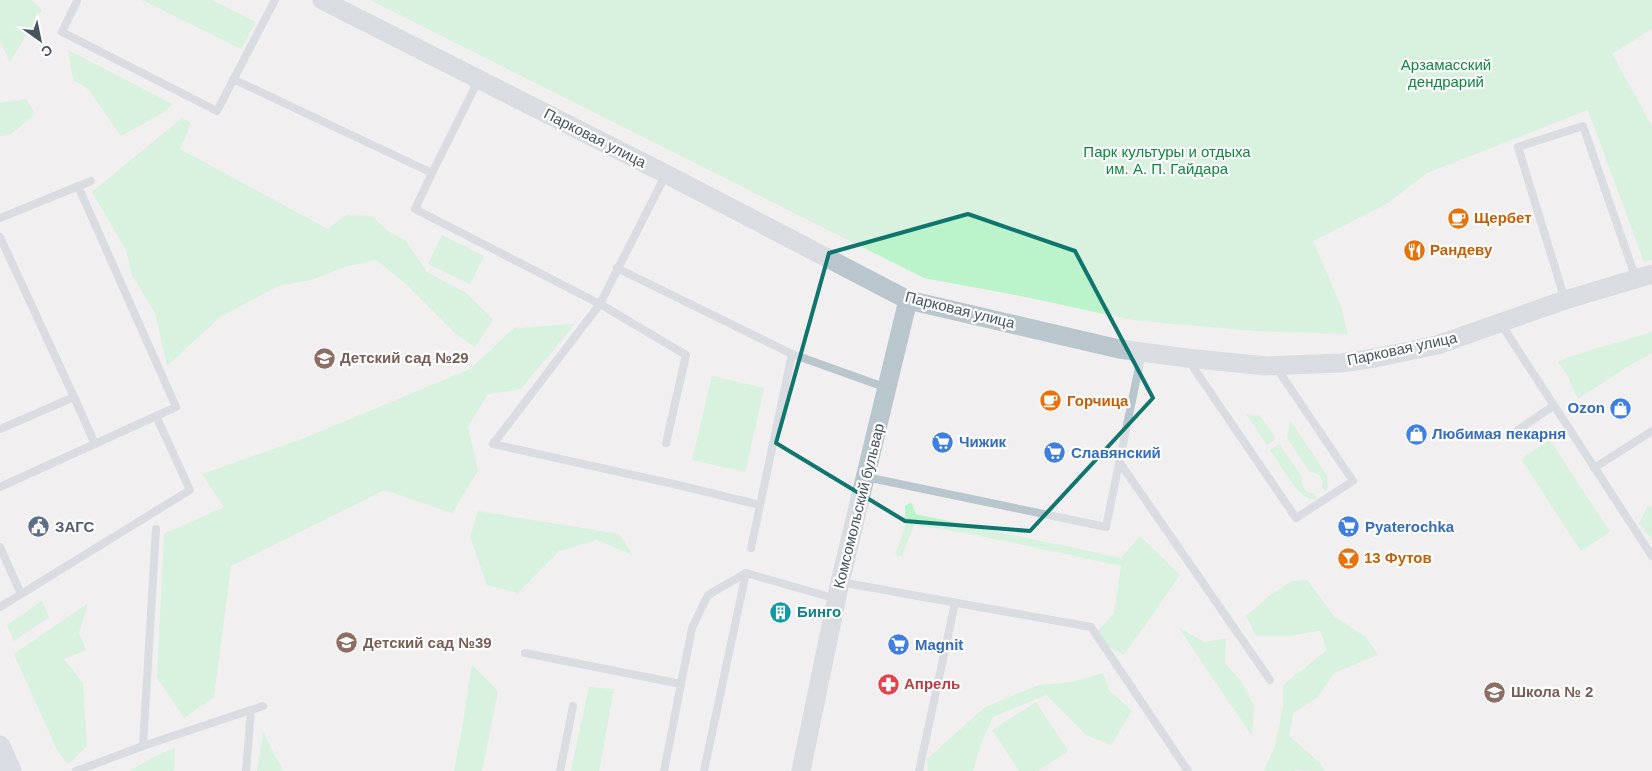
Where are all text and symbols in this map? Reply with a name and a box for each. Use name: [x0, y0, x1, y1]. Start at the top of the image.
north arrow: [15, 15, 65, 65]
text: С: [38, 41, 56, 60]
park label: Арзамасский дендрарий: [1401, 56, 1491, 90]
street label: Парковая улица: [541, 105, 650, 171]
park label: Парк культуры и отдыха им. А. П. Гайдара: [1083, 143, 1251, 177]
cafe icon: Щербет: [1446, 206, 1470, 230]
place label: Щербет: [1474, 209, 1532, 226]
restaurant icon: Рандеву: [1402, 238, 1426, 262]
place label: Рандеву: [1430, 241, 1493, 258]
street label: Парковая улица: [904, 288, 1017, 331]
street label: Парковая улица: [1345, 328, 1459, 368]
school or university icon: Детский сад №29: [312, 346, 336, 370]
place label: Детский сад №29: [340, 349, 469, 366]
cafe icon: Горчица: [1039, 389, 1063, 413]
place label: Горчица: [1067, 392, 1129, 409]
shop icon: Ozon: [1609, 396, 1633, 420]
place label: Ozon: [1568, 399, 1605, 416]
street label: Комсомольский бульвар: [830, 421, 887, 590]
shop icon: Любимая пекарня: [1404, 422, 1428, 446]
place label: Любимая пекарня: [1432, 425, 1566, 442]
supermarket icon: Чижик: [931, 430, 955, 454]
place label: Чижик: [959, 433, 1007, 450]
supermarket icon: Славянский: [1043, 441, 1067, 465]
place label: Славянский: [1071, 444, 1161, 461]
public building icon: ЗАГС: [27, 515, 51, 539]
supermarket icon: Pyaterochka: [1337, 515, 1361, 539]
place label: ЗАГС: [55, 518, 95, 535]
place label: Pyaterochka: [1365, 518, 1455, 535]
bar icon: 13 Футов: [1336, 546, 1360, 570]
place label: 13 Футов: [1364, 549, 1432, 566]
building icon: Бинго: [769, 600, 793, 624]
place label: Бинго: [797, 603, 841, 620]
school or university icon: Детский сад №39: [335, 631, 359, 655]
supermarket icon: Magnit: [887, 633, 911, 657]
place label: Детский сад №39: [363, 634, 492, 651]
place label: Magnit: [915, 636, 963, 653]
pharmacy icon: Апрель: [876, 672, 900, 696]
place label: Апрель: [904, 675, 960, 692]
school or university icon: Школа № 2: [1483, 680, 1507, 704]
place label: Школа № 2: [1511, 683, 1593, 700]

